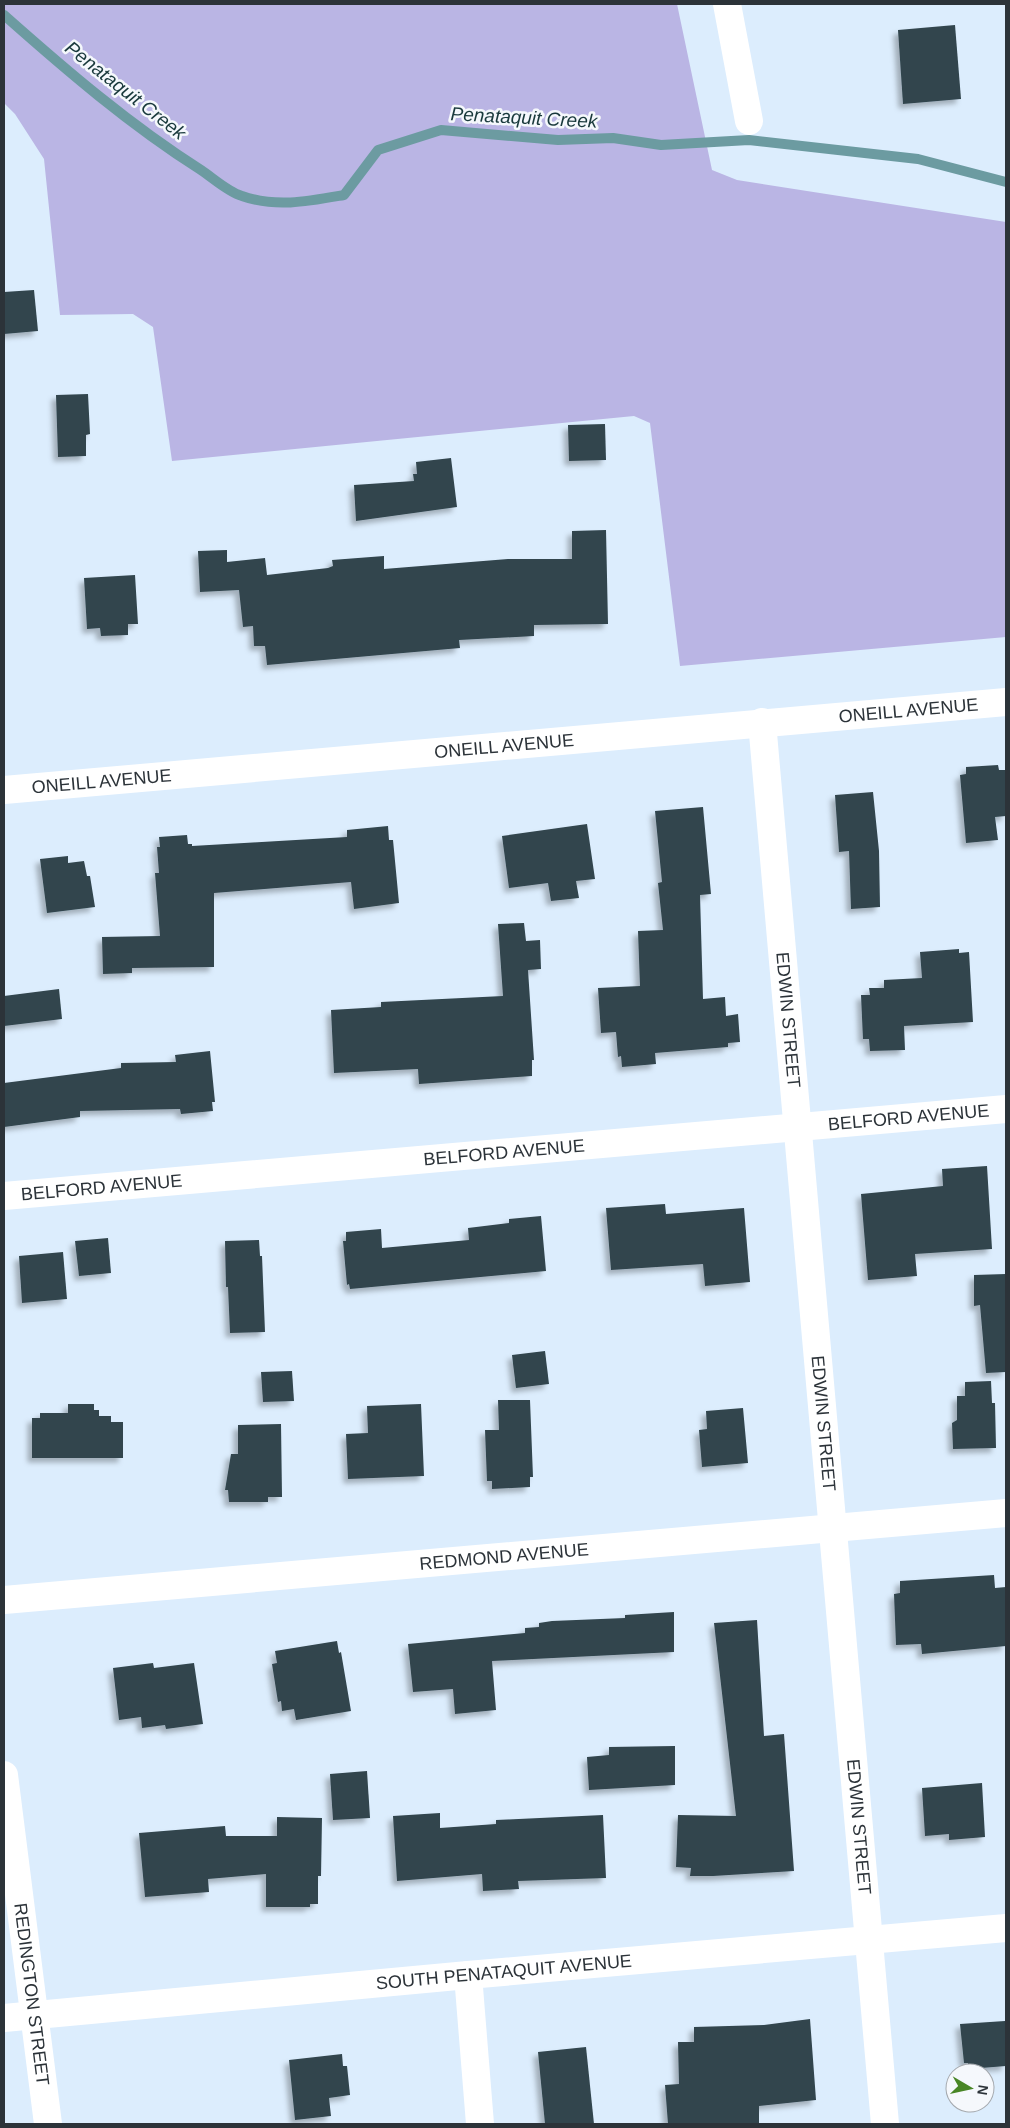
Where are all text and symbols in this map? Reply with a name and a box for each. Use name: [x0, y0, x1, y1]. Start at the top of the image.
water label: Penataquit Creek: [61, 37, 191, 145]
water label: Penataquit Creek: [450, 103, 599, 132]
street label: ONEILL AVENUE: [838, 694, 979, 727]
street label: ONEILL AVENUE: [433, 730, 575, 762]
street label: ONEILL AVENUE: [31, 765, 172, 798]
street label: EDWIN STREET: [772, 951, 804, 1089]
street label: BELFORD AVENUE: [827, 1100, 990, 1134]
street label: BELFORD AVENUE: [423, 1136, 586, 1170]
street label: BELFORD AVENUE: [20, 1171, 183, 1204]
street label: EDWIN STREET: [808, 1355, 839, 1492]
street label: REDMOND AVENUE: [419, 1539, 590, 1574]
street label: EDWIN STREET: [843, 1758, 875, 1895]
street label: REDINGTON STREET: [10, 1902, 53, 2087]
street label: SOUTH PENATAQUIT AVENUE: [375, 1951, 633, 1993]
north arrow: [945, 2063, 995, 2113]
text: N: [974, 2084, 992, 2096]

